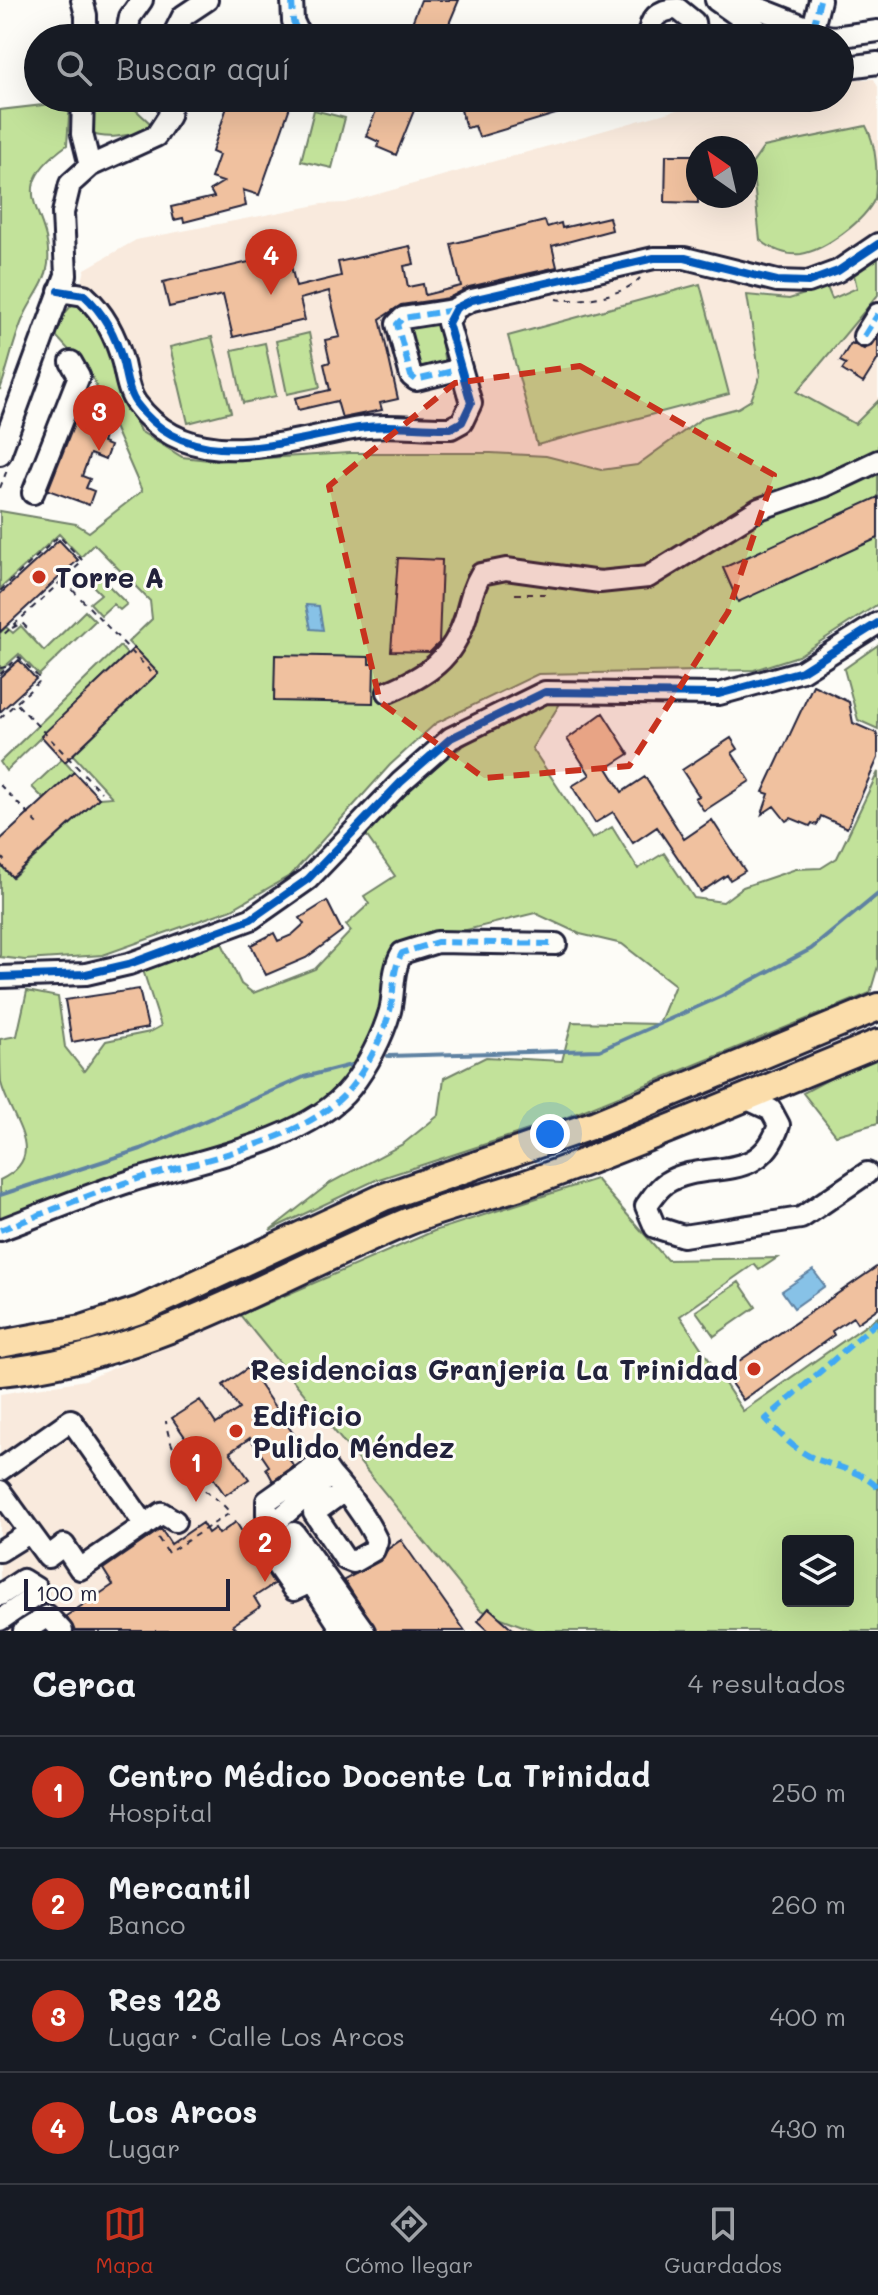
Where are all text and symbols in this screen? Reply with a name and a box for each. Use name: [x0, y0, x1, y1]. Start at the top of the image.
search box: [24, 24, 854, 112]
icon: search: [52, 46, 96, 90]
text: Buscar aquí: [116, 48, 290, 88]
north arrow: [686, 136, 758, 208]
pin: 4: [245, 229, 297, 295]
pin: 3: [73, 385, 125, 451]
place label: Torre A: [55, 559, 164, 595]
marker: Torre A: [30, 568, 48, 586]
your location: [530, 1114, 570, 1154]
place label: Residencias Granjeria La Trinidad: [250, 1351, 738, 1387]
marker: Residencias Granjeria La Trinidad: [745, 1360, 763, 1378]
place label: Edificio Pulido Méndez: [252, 1397, 455, 1465]
marker: Edificio Pulido Méndez: [227, 1422, 245, 1440]
pin: 1: [170, 1436, 222, 1502]
pin: 2: [239, 1516, 291, 1582]
map controls: [782, 1535, 854, 1607]
button: layers: [782, 1535, 854, 1607]
scale bar: [24, 1575, 230, 1611]
text: 100 m: [36, 1578, 98, 1607]
text: Cerca: [32, 1661, 136, 1706]
text: 4 resultados: [688, 1666, 846, 1700]
text: Centro Médico Docente La Trinidad: [108, 1755, 650, 1795]
text: 1: [52, 1775, 64, 1809]
text: 250 m: [771, 1775, 846, 1809]
text: Hospital: [108, 1795, 213, 1829]
text: Mercantil: [108, 1867, 251, 1907]
text: 2: [51, 1887, 65, 1921]
text: 260 m: [771, 1887, 846, 1921]
text: Banco: [108, 1907, 185, 1941]
text: Res 128: [108, 1979, 221, 2019]
text: 3: [50, 1999, 66, 2033]
text: 400 m: [770, 1999, 846, 2033]
text: Lugar · Calle Los Arcos: [108, 2019, 405, 2053]
text: Los Arcos: [108, 2091, 257, 2131]
text: 4: [50, 2111, 66, 2145]
text: 430 m: [770, 2111, 846, 2145]
text: Lugar: [108, 2131, 180, 2165]
tab: Mapa: [95, 2202, 154, 2279]
tab: Cómo llegar: [345, 2202, 473, 2279]
tab: Guardados: [664, 2202, 783, 2279]

